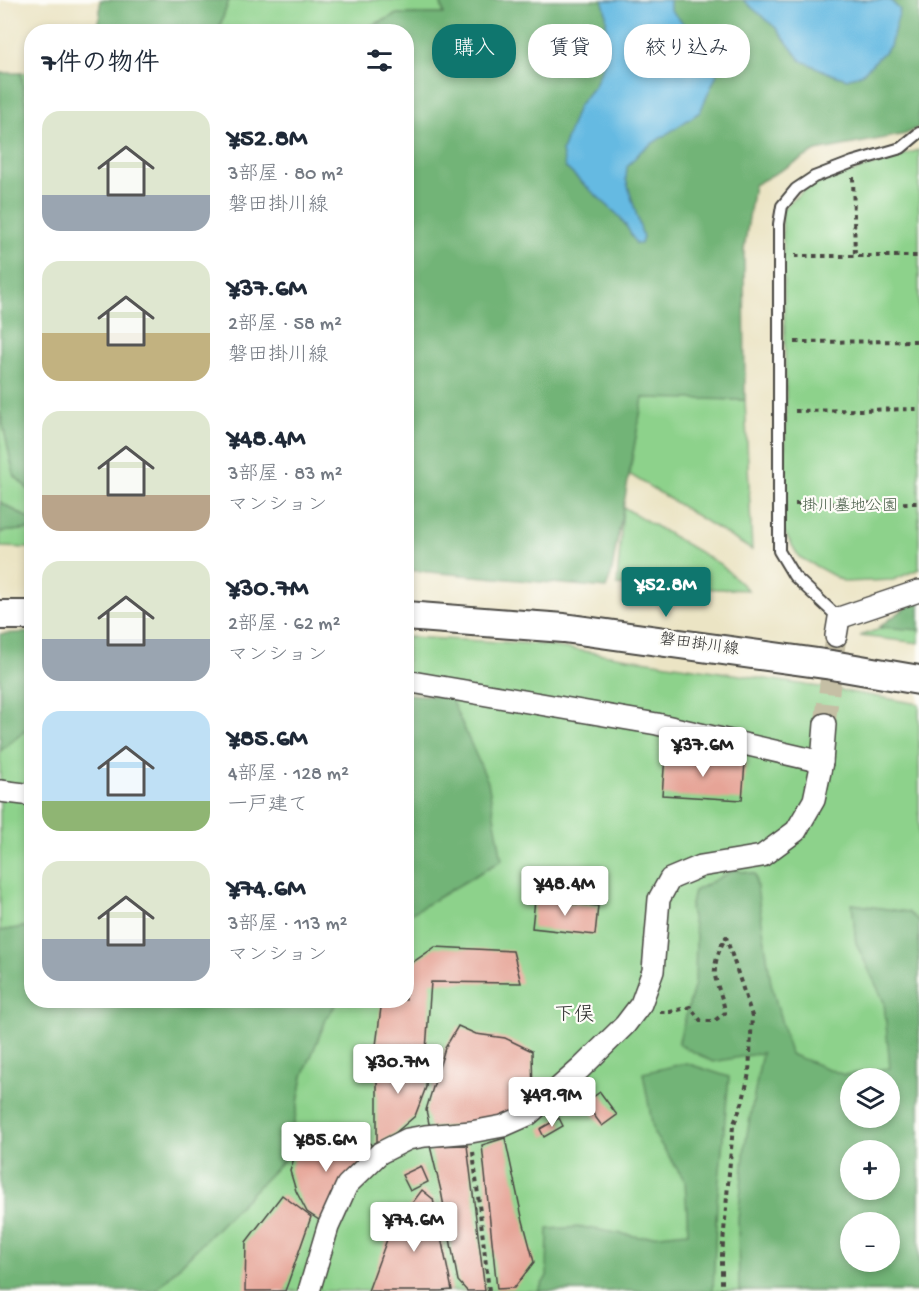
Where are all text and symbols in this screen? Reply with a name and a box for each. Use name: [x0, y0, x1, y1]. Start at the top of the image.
chip: 購入: [432, 24, 516, 78]
chip: 賃貸: [528, 24, 612, 78]
chip: 絞り込み: [624, 24, 750, 78]
icon: filters: [363, 44, 396, 77]
text: 7件の物件: [42, 50, 160, 81]
text: ¥52.8M: [228, 125, 307, 156]
icon: home: [90, 135, 162, 207]
text: 3部屋 · 80 m²: [228, 164, 343, 187]
text: 磐田掛川線: [228, 195, 328, 218]
text: ¥37.6M: [228, 275, 306, 306]
icon: home: [90, 285, 162, 357]
text: 2部屋 · 58 m²: [228, 314, 342, 337]
text: 磐田掛川線: [228, 345, 328, 368]
text: ¥48.4M: [228, 425, 305, 456]
icon: home: [90, 435, 162, 507]
text: 3部屋 · 83 m²: [228, 464, 342, 487]
text: マンション: [228, 495, 327, 518]
park label: 掛川墓地公園: [802, 497, 898, 517]
pin: ¥52.8M: [617, 567, 715, 618]
text: ¥30.7M: [228, 575, 308, 606]
text: ¥52.8M: [636, 575, 696, 598]
icon: home: [90, 585, 162, 657]
text: 2部屋 · 62 m²: [228, 614, 340, 637]
street label: 磐田掛川線: [658, 629, 740, 661]
text: マンション: [228, 645, 327, 668]
text: ¥85.6M: [228, 725, 307, 756]
pin: ¥37.6M: [654, 727, 752, 778]
icon: home: [90, 735, 162, 807]
text: ¥37.6M: [673, 735, 733, 758]
text: 4部屋 · 128 m²: [228, 764, 349, 787]
text: 一戸建て: [228, 795, 308, 818]
pin: ¥48.4M: [516, 866, 614, 917]
text: ¥48.4M: [535, 874, 595, 897]
text: ¥74.6M: [228, 875, 305, 906]
icon: home: [90, 885, 162, 957]
text: 3部屋 · 113 m²: [228, 914, 348, 937]
text: マンション: [228, 945, 327, 968]
district label: 下俣: [554, 1004, 594, 1028]
pin: ¥30.7M: [349, 1044, 447, 1095]
text: ¥30.7M: [367, 1052, 429, 1075]
map controls: [840, 1068, 900, 1272]
button: layers: [840, 1068, 900, 1128]
pin: ¥49.9M: [503, 1077, 601, 1128]
text: ¥49.9M: [523, 1085, 581, 1108]
pin: ¥85.6M: [277, 1122, 375, 1173]
text: ¥85.6M: [295, 1130, 357, 1153]
button: +: [840, 1140, 900, 1200]
pin: ¥74.6M: [365, 1202, 463, 1253]
text: ¥74.6M: [384, 1210, 444, 1233]
button: −: [840, 1212, 900, 1272]

